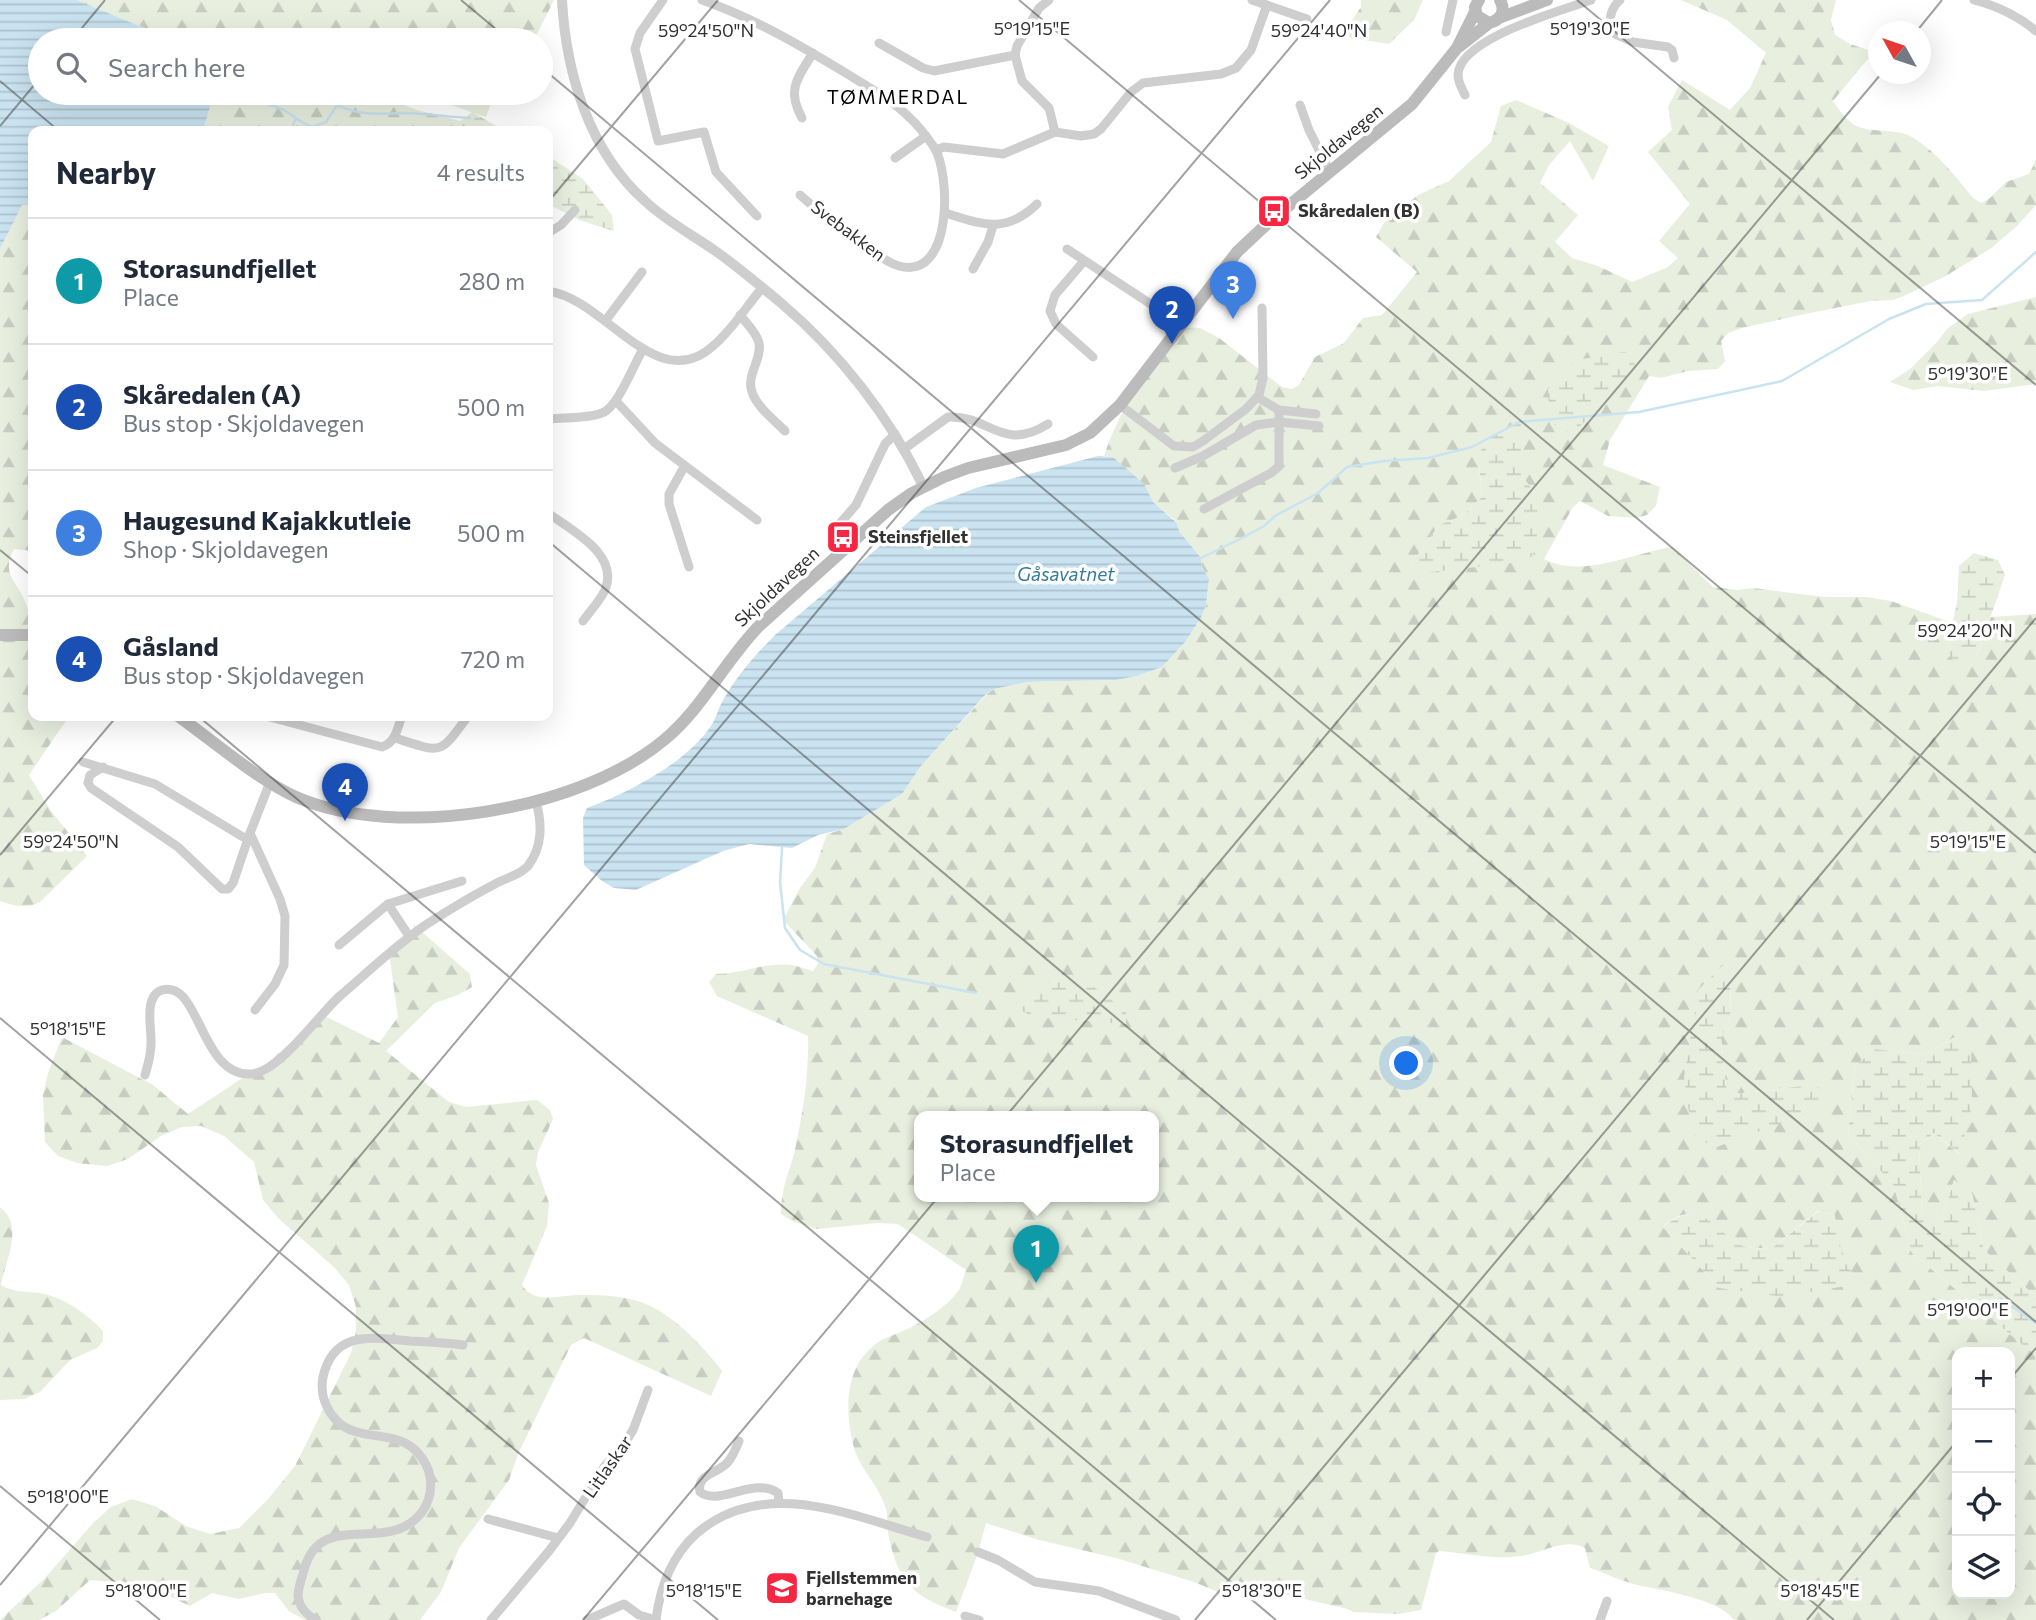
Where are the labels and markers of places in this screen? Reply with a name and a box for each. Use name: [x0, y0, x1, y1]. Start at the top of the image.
bus stop icon: Skåredalen (B): [1255, 192, 1293, 230]
place label: Skåredalen (B): [1298, 199, 1420, 221]
pin: 3: [1210, 261, 1256, 319]
pin: 2: [1149, 286, 1195, 344]
bus stop icon: Steinsfjellet: [824, 518, 862, 556]
place label: Steinsfjellet: [868, 525, 968, 547]
pin: 4: [322, 763, 368, 821]
pin: 1: [1013, 1225, 1059, 1283]
place label: Fjellstemmen barnehage: [806, 1566, 917, 1609]
school or university icon: Fjellstemmen barnehage: [763, 1569, 801, 1607]

